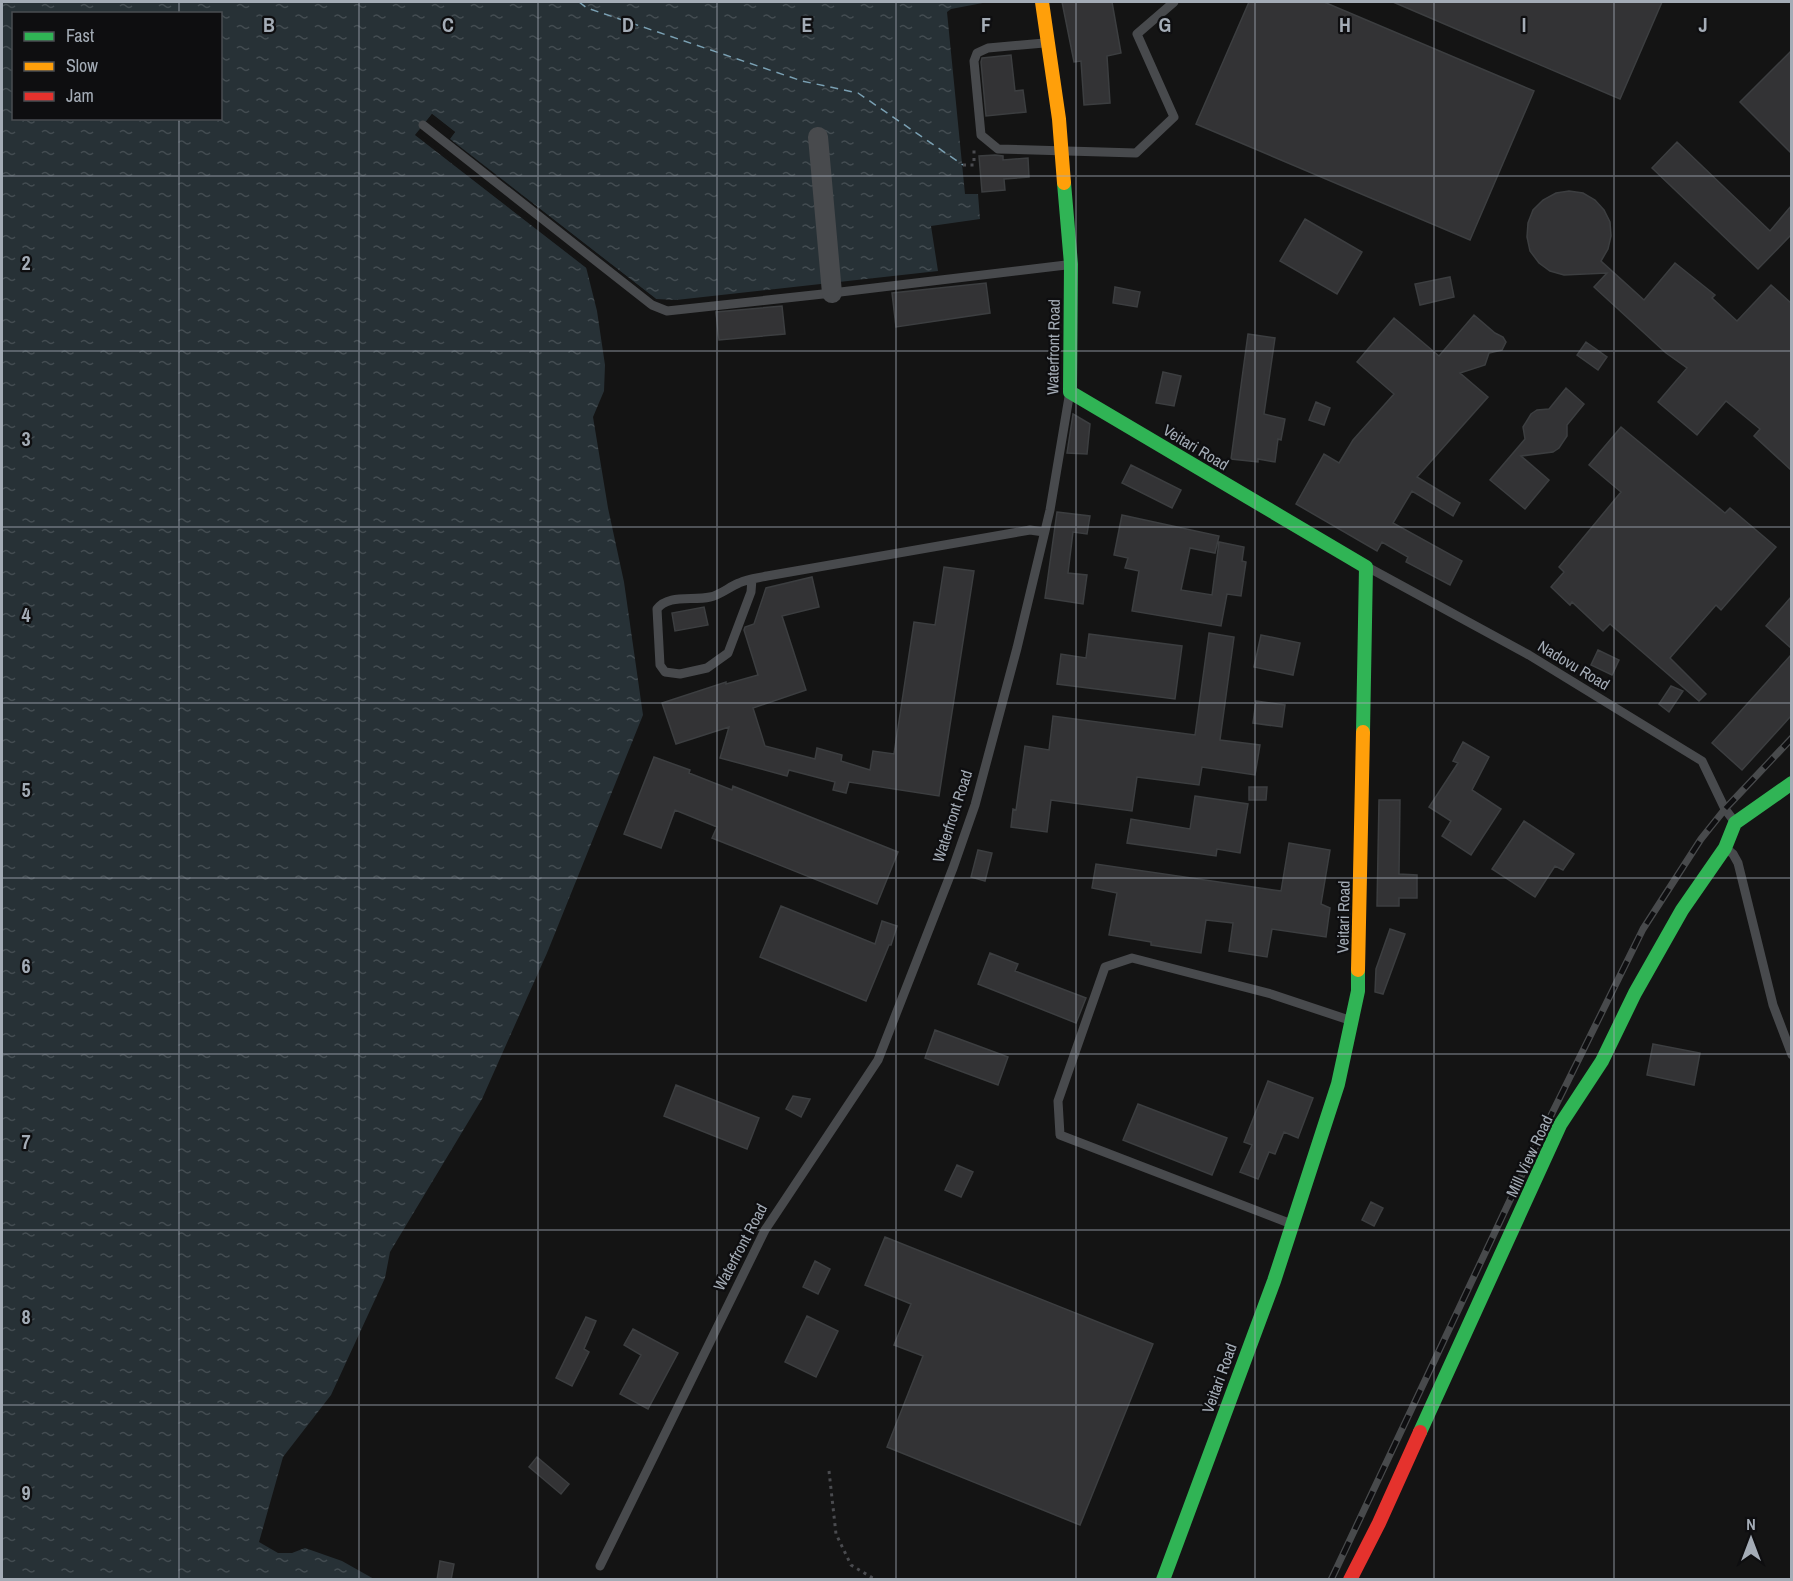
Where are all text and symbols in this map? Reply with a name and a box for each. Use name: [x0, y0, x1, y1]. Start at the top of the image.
text: B: [263, 11, 275, 38]
text: C: [442, 11, 454, 38]
text: D: [622, 11, 634, 38]
text: E: [802, 11, 813, 38]
text: F: [981, 11, 991, 38]
text: G: [1159, 11, 1171, 38]
text: H: [1339, 11, 1351, 38]
text: I: [1522, 11, 1526, 38]
text: J: [1698, 11, 1708, 38]
legend: [12, 12, 222, 120]
text: Fast: [66, 23, 94, 48]
text: Slow: [66, 53, 98, 78]
text: Jam: [66, 83, 94, 108]
text: 2: [21, 249, 31, 276]
street label: Waterfront Road: [1041, 299, 1065, 395]
street label: Veitari Road: [1159, 419, 1233, 475]
text: 3: [21, 425, 31, 452]
text: 4: [21, 601, 31, 628]
street label: Nadovu Road: [1534, 635, 1614, 695]
street label: Waterfront Road: [927, 767, 977, 865]
text: 5: [21, 776, 31, 803]
street label: Veitari Road: [1331, 880, 1355, 954]
text: 6: [21, 952, 31, 979]
street label: Mill View Road: [1500, 1111, 1558, 1201]
text: 7: [21, 1128, 31, 1155]
street label: Waterfront Road: [708, 1200, 772, 1294]
text: 8: [21, 1303, 31, 1330]
street label: Veitari Road: [1196, 1340, 1242, 1416]
text: 9: [21, 1479, 31, 1506]
north arrow: [1721, 1509, 1781, 1569]
text: N: [1746, 1513, 1756, 1535]

